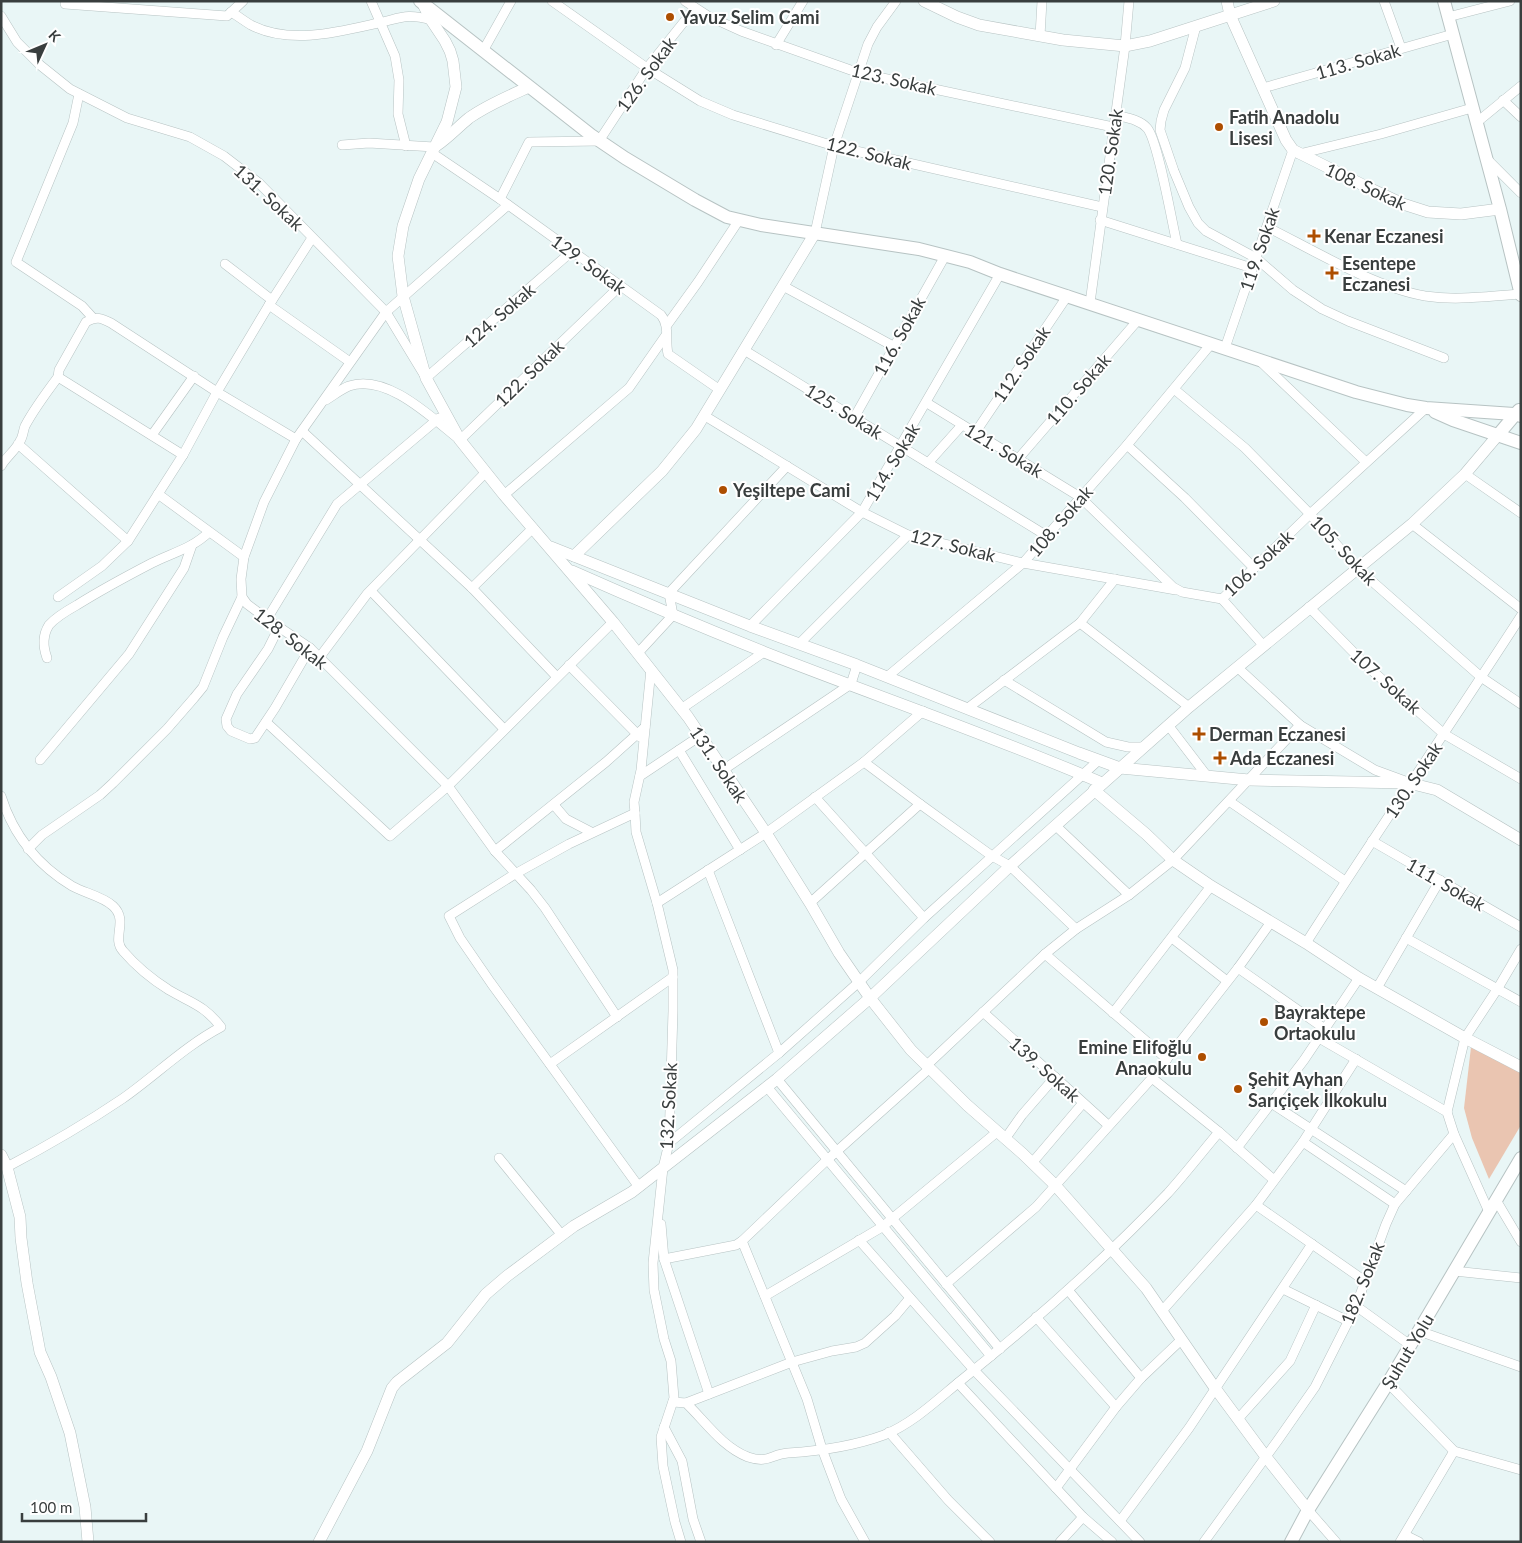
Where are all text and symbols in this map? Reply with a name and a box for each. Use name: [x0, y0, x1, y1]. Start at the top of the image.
place label: Yavuz Selim Cami: [679, 6, 819, 28]
marker: Yavuz Selim Cami: [664, 11, 676, 23]
north arrow: [20, 20, 70, 70]
text: K: [45, 26, 64, 45]
street label: 126. Sokak: [611, 32, 681, 116]
street label: 113. Sokak: [1313, 38, 1404, 84]
street label: 123. Sokak: [849, 58, 940, 100]
street label: 120. Sokak: [1093, 106, 1127, 197]
place label: Fatih Anadolu Lisesi: [1229, 106, 1339, 149]
marker: Fatih Anadolu Lisesi: [1213, 121, 1225, 133]
street label: 122. Sokak: [824, 132, 915, 174]
street label: 108. Sokak: [1322, 158, 1411, 215]
street label: 131. Sokak: [230, 159, 309, 235]
street label: 119. Sokak: [1234, 203, 1284, 294]
place label: Kenar Eczanesi: [1324, 225, 1444, 247]
street label: 129. Sokak: [547, 229, 631, 299]
marker: Kenar Eczanesi: [1308, 230, 1320, 242]
place label: Esentepe Eczanesi: [1342, 252, 1416, 295]
marker: Esentepe Eczanesi: [1326, 267, 1338, 279]
street label: 124. Sokak: [459, 277, 540, 352]
street label: 116. Sokak: [868, 292, 930, 380]
street label: 112. Sokak: [987, 321, 1055, 406]
street label: 122. Sokak: [490, 334, 569, 411]
street label: 110. Sokak: [1041, 348, 1116, 429]
street label: 125. Sokak: [801, 379, 888, 444]
street label: 114. Sokak: [860, 418, 924, 505]
street label: 121. Sokak: [961, 418, 1048, 482]
place label: Yeşiltepe Cami: [732, 479, 850, 501]
street label: 108. Sokak: [1023, 480, 1098, 561]
marker: Yeşiltepe Cami: [717, 484, 729, 496]
street label: 105. Sokak: [1306, 511, 1382, 590]
street label: 127. Sokak: [908, 524, 999, 566]
street label: 106. Sokak: [1219, 525, 1298, 601]
street label: 128. Sokak: [250, 602, 333, 674]
street label: 107. Sokak: [1346, 644, 1426, 719]
street label: 131. Sokak: [685, 722, 753, 807]
place label: Derman Eczanesi: [1209, 723, 1346, 745]
marker: Derman Eczanesi: [1193, 728, 1205, 740]
street label: 130. Sokak: [1379, 737, 1447, 822]
place label: Ada Eczanesi: [1229, 747, 1334, 769]
marker: Ada Eczanesi: [1214, 752, 1226, 764]
street label: 111. Sokak: [1403, 853, 1490, 916]
place label: Bayraktepe Ortaokulu: [1274, 1001, 1366, 1044]
marker: Bayraktepe Ortaokulu: [1258, 1016, 1270, 1028]
street label: 139. Sokak: [1005, 1032, 1085, 1107]
place label: Emine Elifoğlu Anaokulu: [1078, 1036, 1192, 1079]
marker: Emine Elifoğlu Anaokulu: [1196, 1051, 1208, 1063]
street label: 132. Sokak: [655, 1061, 681, 1150]
place label: Şehit Ayhan Sarıçiçek İlkokulu: [1248, 1068, 1387, 1111]
marker: Şehit Ayhan Sarıçiçek İlkokulu: [1232, 1083, 1244, 1095]
street label: 182. Sokak: [1335, 1238, 1389, 1328]
street label: Şuhut Yolu: [1376, 1309, 1438, 1393]
scale bar: [22, 1490, 146, 1522]
text: 100 m: [30, 1498, 72, 1516]

